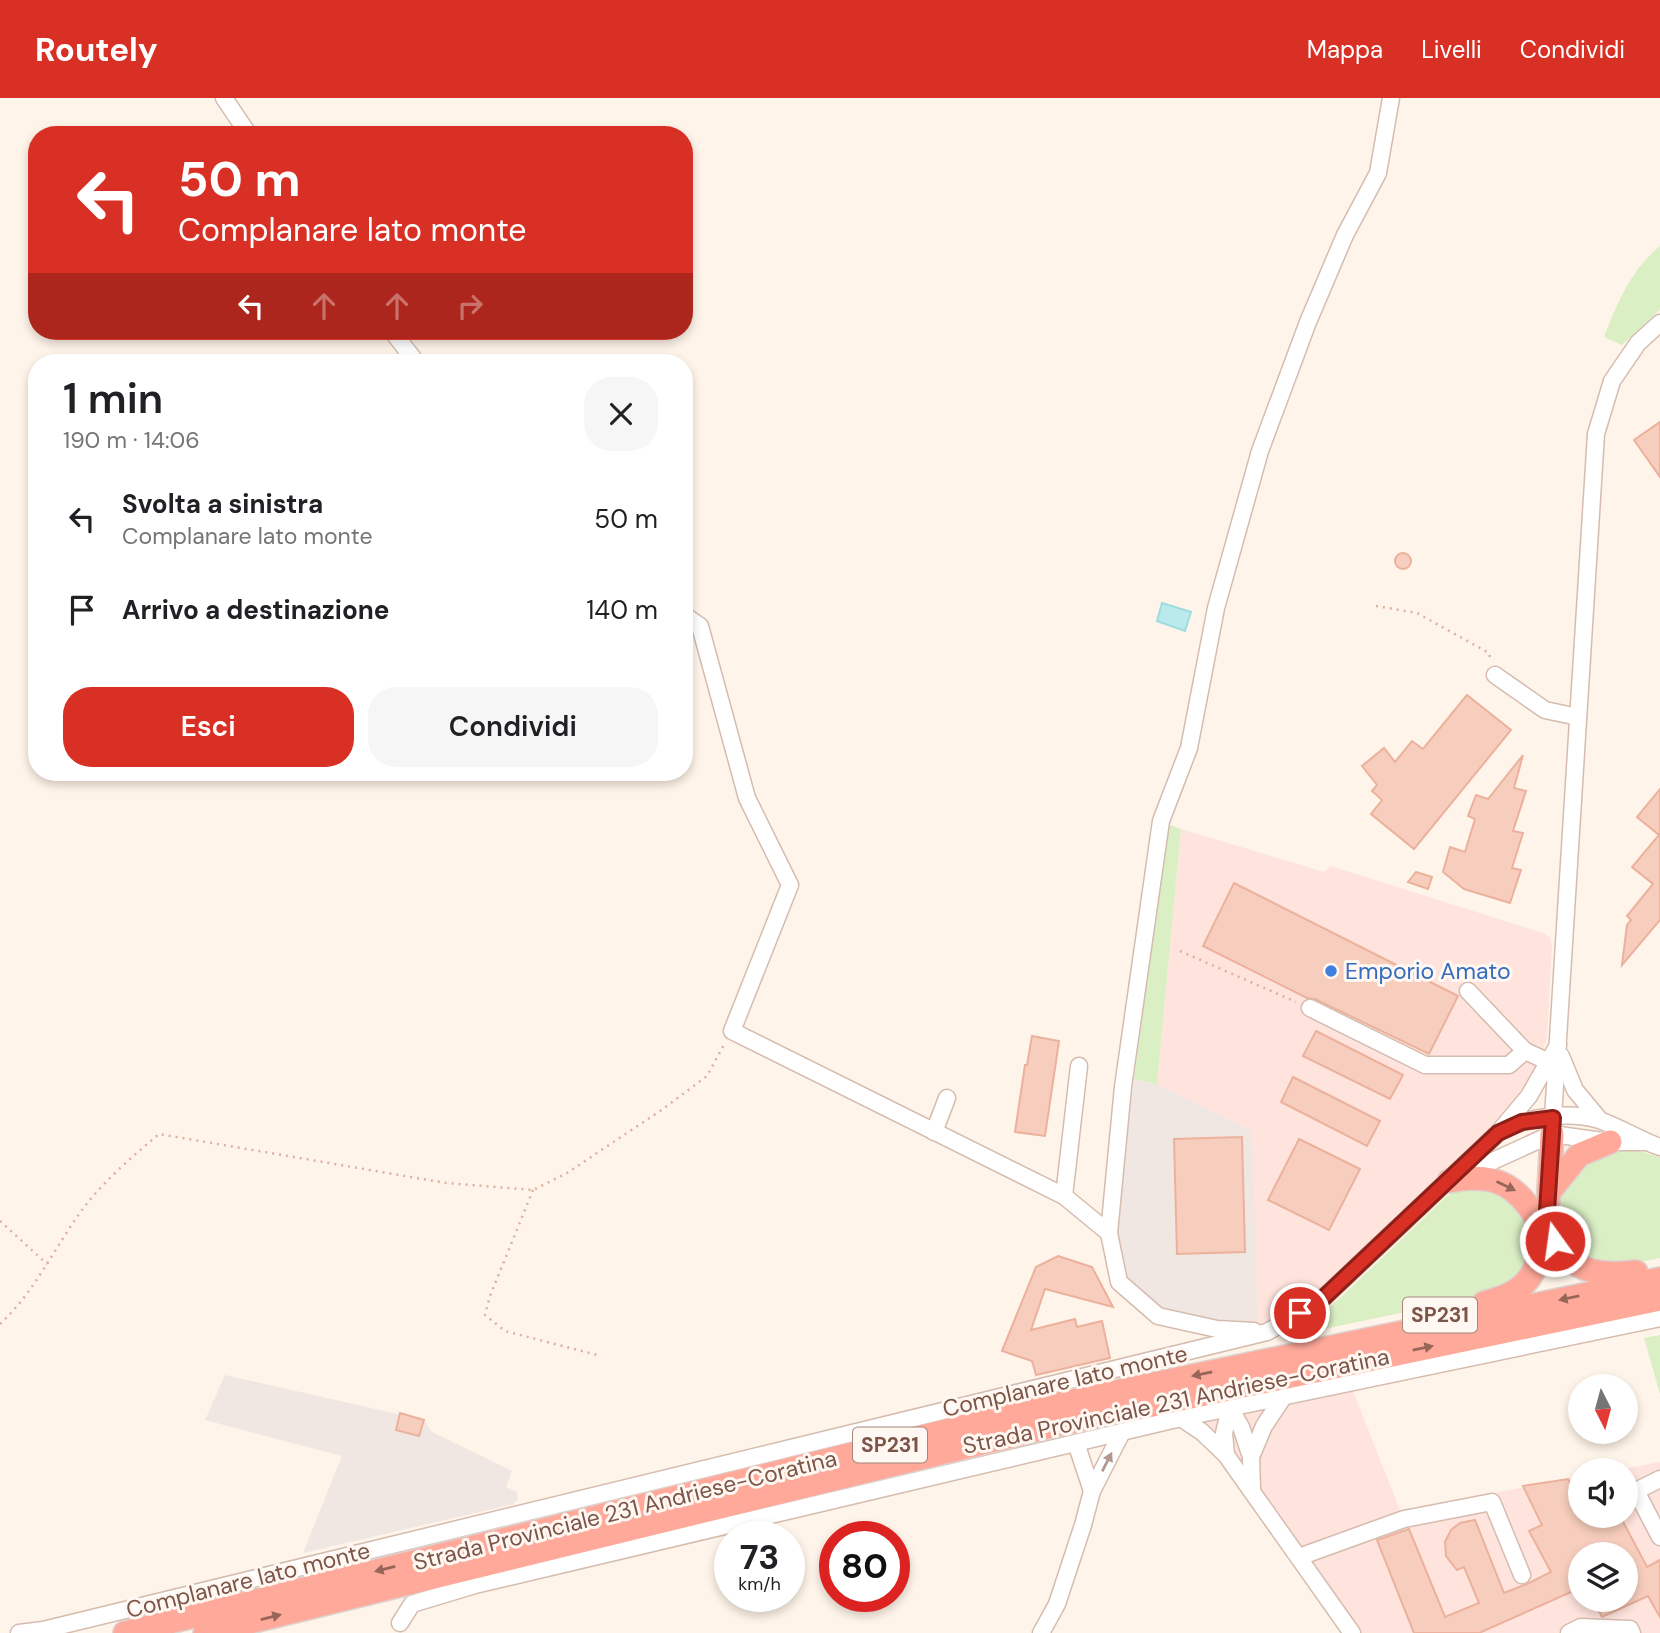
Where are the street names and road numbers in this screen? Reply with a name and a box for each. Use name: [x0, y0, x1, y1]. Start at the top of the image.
road number: SP231: [1403, 1298, 1477, 1332]
street label: Complanare lato monte: [940, 1338, 1190, 1424]
street label: Strada Provinciale 231 Andriese-Coratina: [960, 1341, 1392, 1461]
road number: SP231: [853, 1428, 927, 1462]
street label: Strada Provinciale 231 Andriese-Coratina: [410, 1443, 840, 1577]
street label: Complanare lato monte: [123, 1535, 373, 1625]

